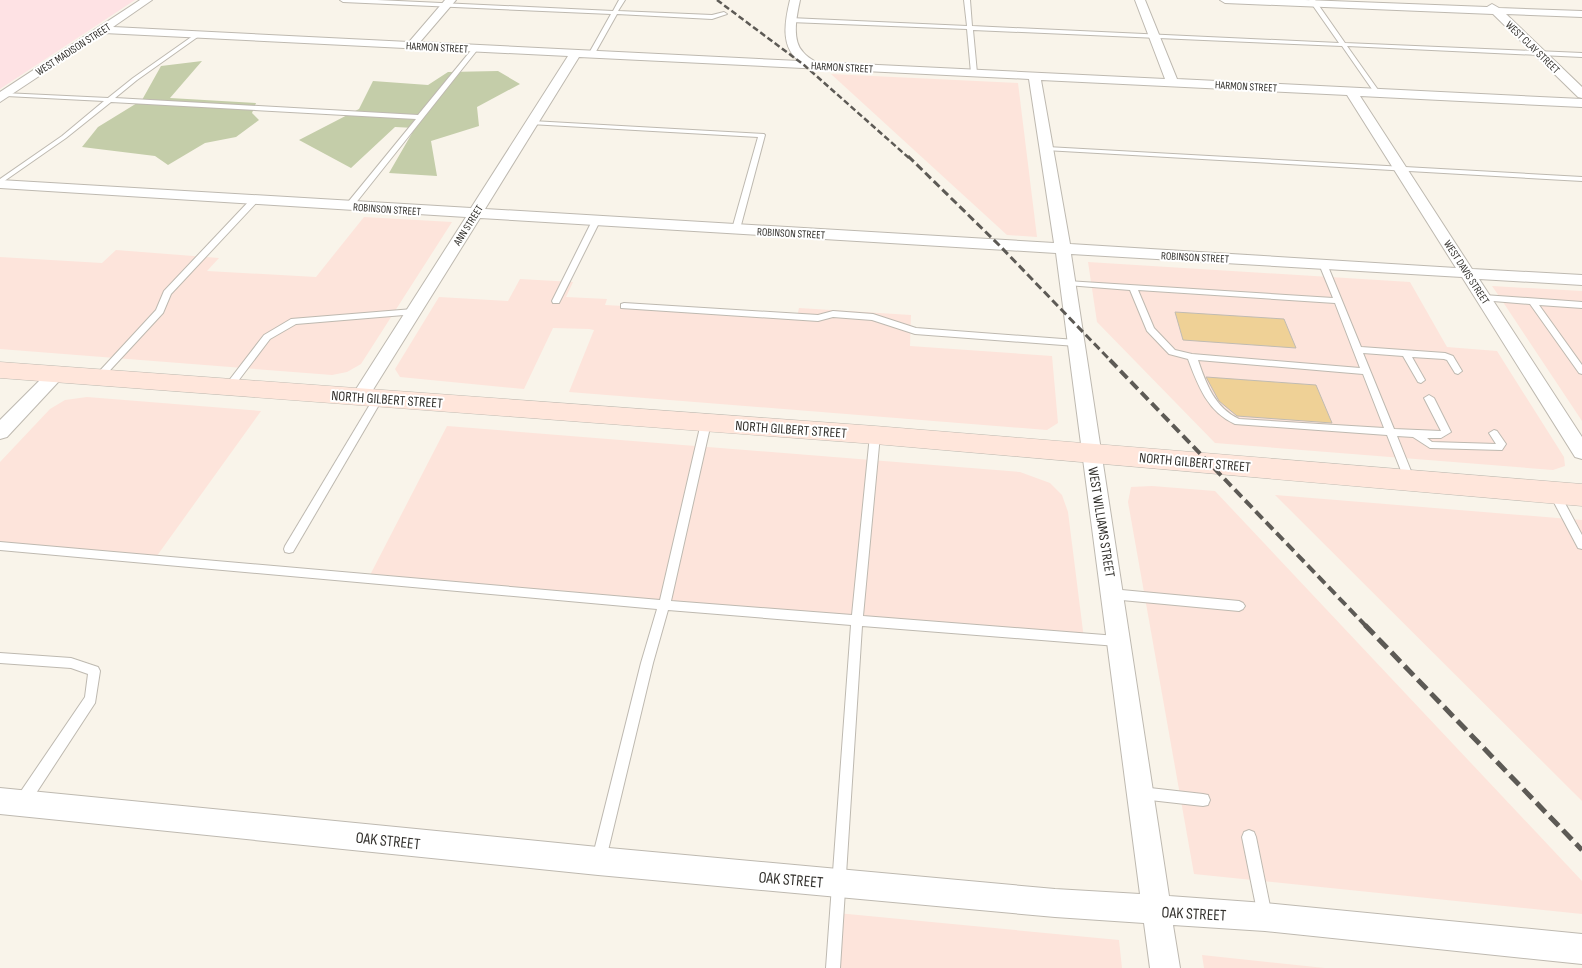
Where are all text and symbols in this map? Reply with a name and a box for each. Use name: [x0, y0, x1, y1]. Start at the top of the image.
street label: WEST CLAY STREET: [1503, 18, 1563, 77]
street label: WEST MADISON STREET: [33, 20, 114, 78]
street label: HARMON STREET: [405, 39, 469, 56]
street label: HARMON STREET: [810, 59, 874, 76]
street label: HARMON STREET: [1214, 78, 1278, 95]
street label: ROBINSON STREET: [352, 201, 422, 218]
street label: ANN STREET: [450, 202, 486, 249]
street label: ROBINSON STREET: [757, 225, 826, 242]
street label: WEST DAVIS STREET: [1441, 238, 1492, 307]
street label: ROBINSON STREET: [1161, 249, 1230, 266]
street label: NORTH GILBERT STREET: [331, 387, 444, 412]
street label: NORTH GILBERT STREET: [735, 417, 848, 442]
street label: NORTH GILBERT STREET: [1139, 449, 1252, 476]
street label: WEST WILLIAMS STREET: [1084, 466, 1119, 579]
street label: OAK STREET: [355, 829, 422, 854]
street label: OAK STREET: [758, 868, 824, 893]
street label: OAK STREET: [1161, 903, 1227, 926]

